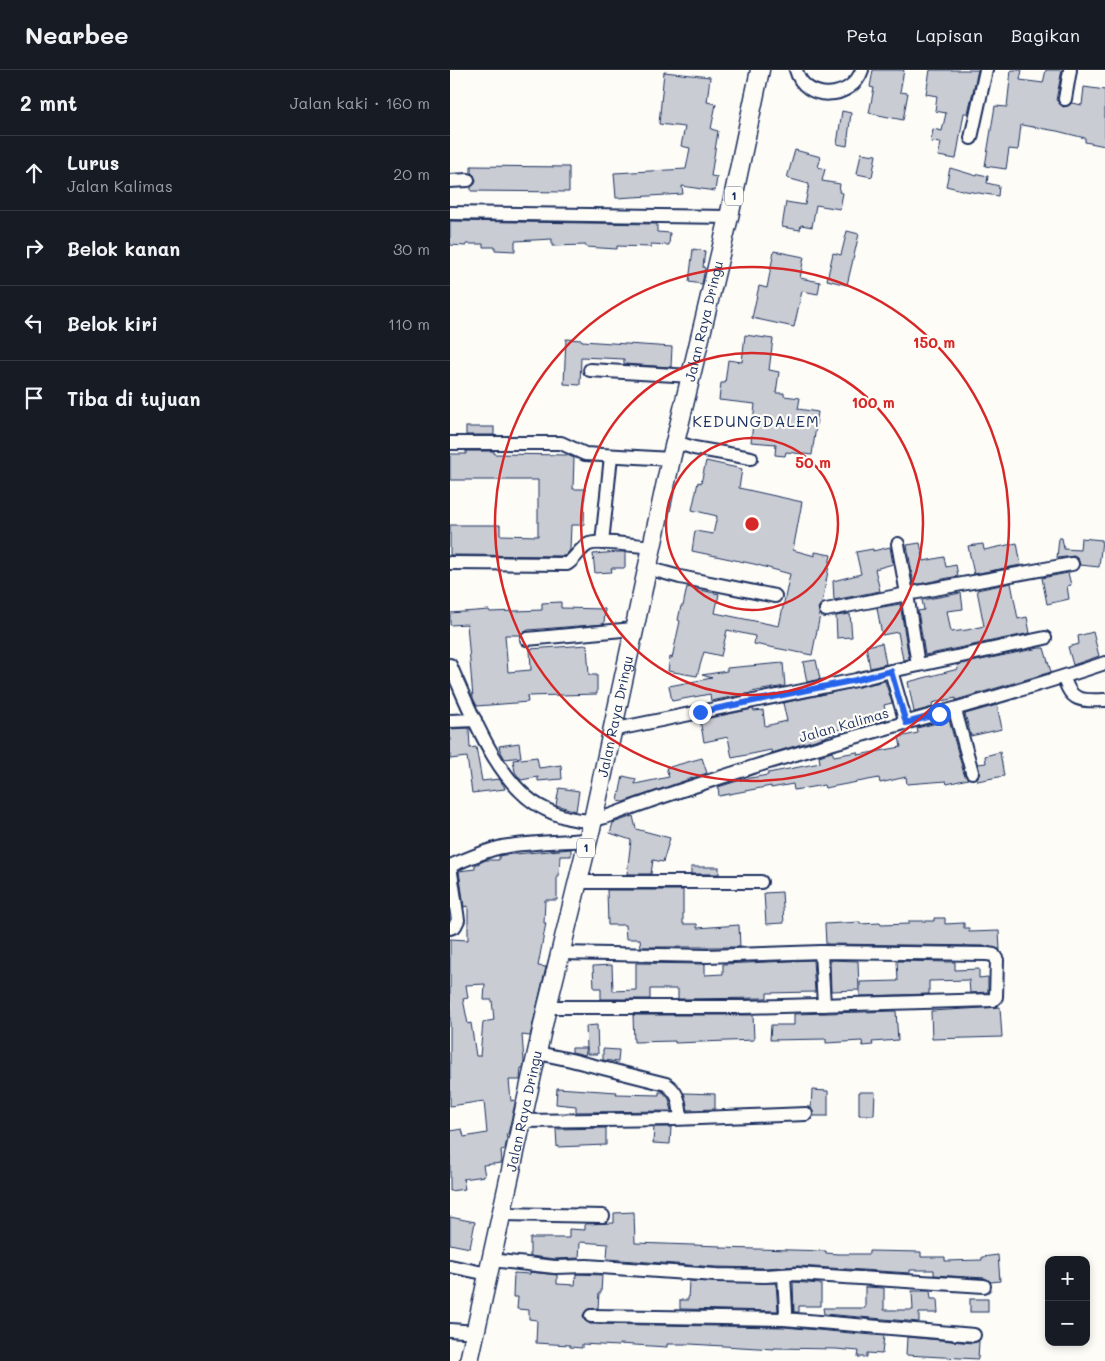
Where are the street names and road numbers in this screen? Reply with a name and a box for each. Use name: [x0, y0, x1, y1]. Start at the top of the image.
road number: 1: [725, 186, 743, 206]
street label: Jalan Raya Dringu: [680, 259, 727, 384]
street label: Jalan Raya Dringu: [593, 654, 637, 779]
street label: Jalan Kalimas: [797, 703, 891, 746]
road number: 1: [577, 838, 595, 858]
street label: Jalan Raya Dringu: [501, 1048, 546, 1173]

